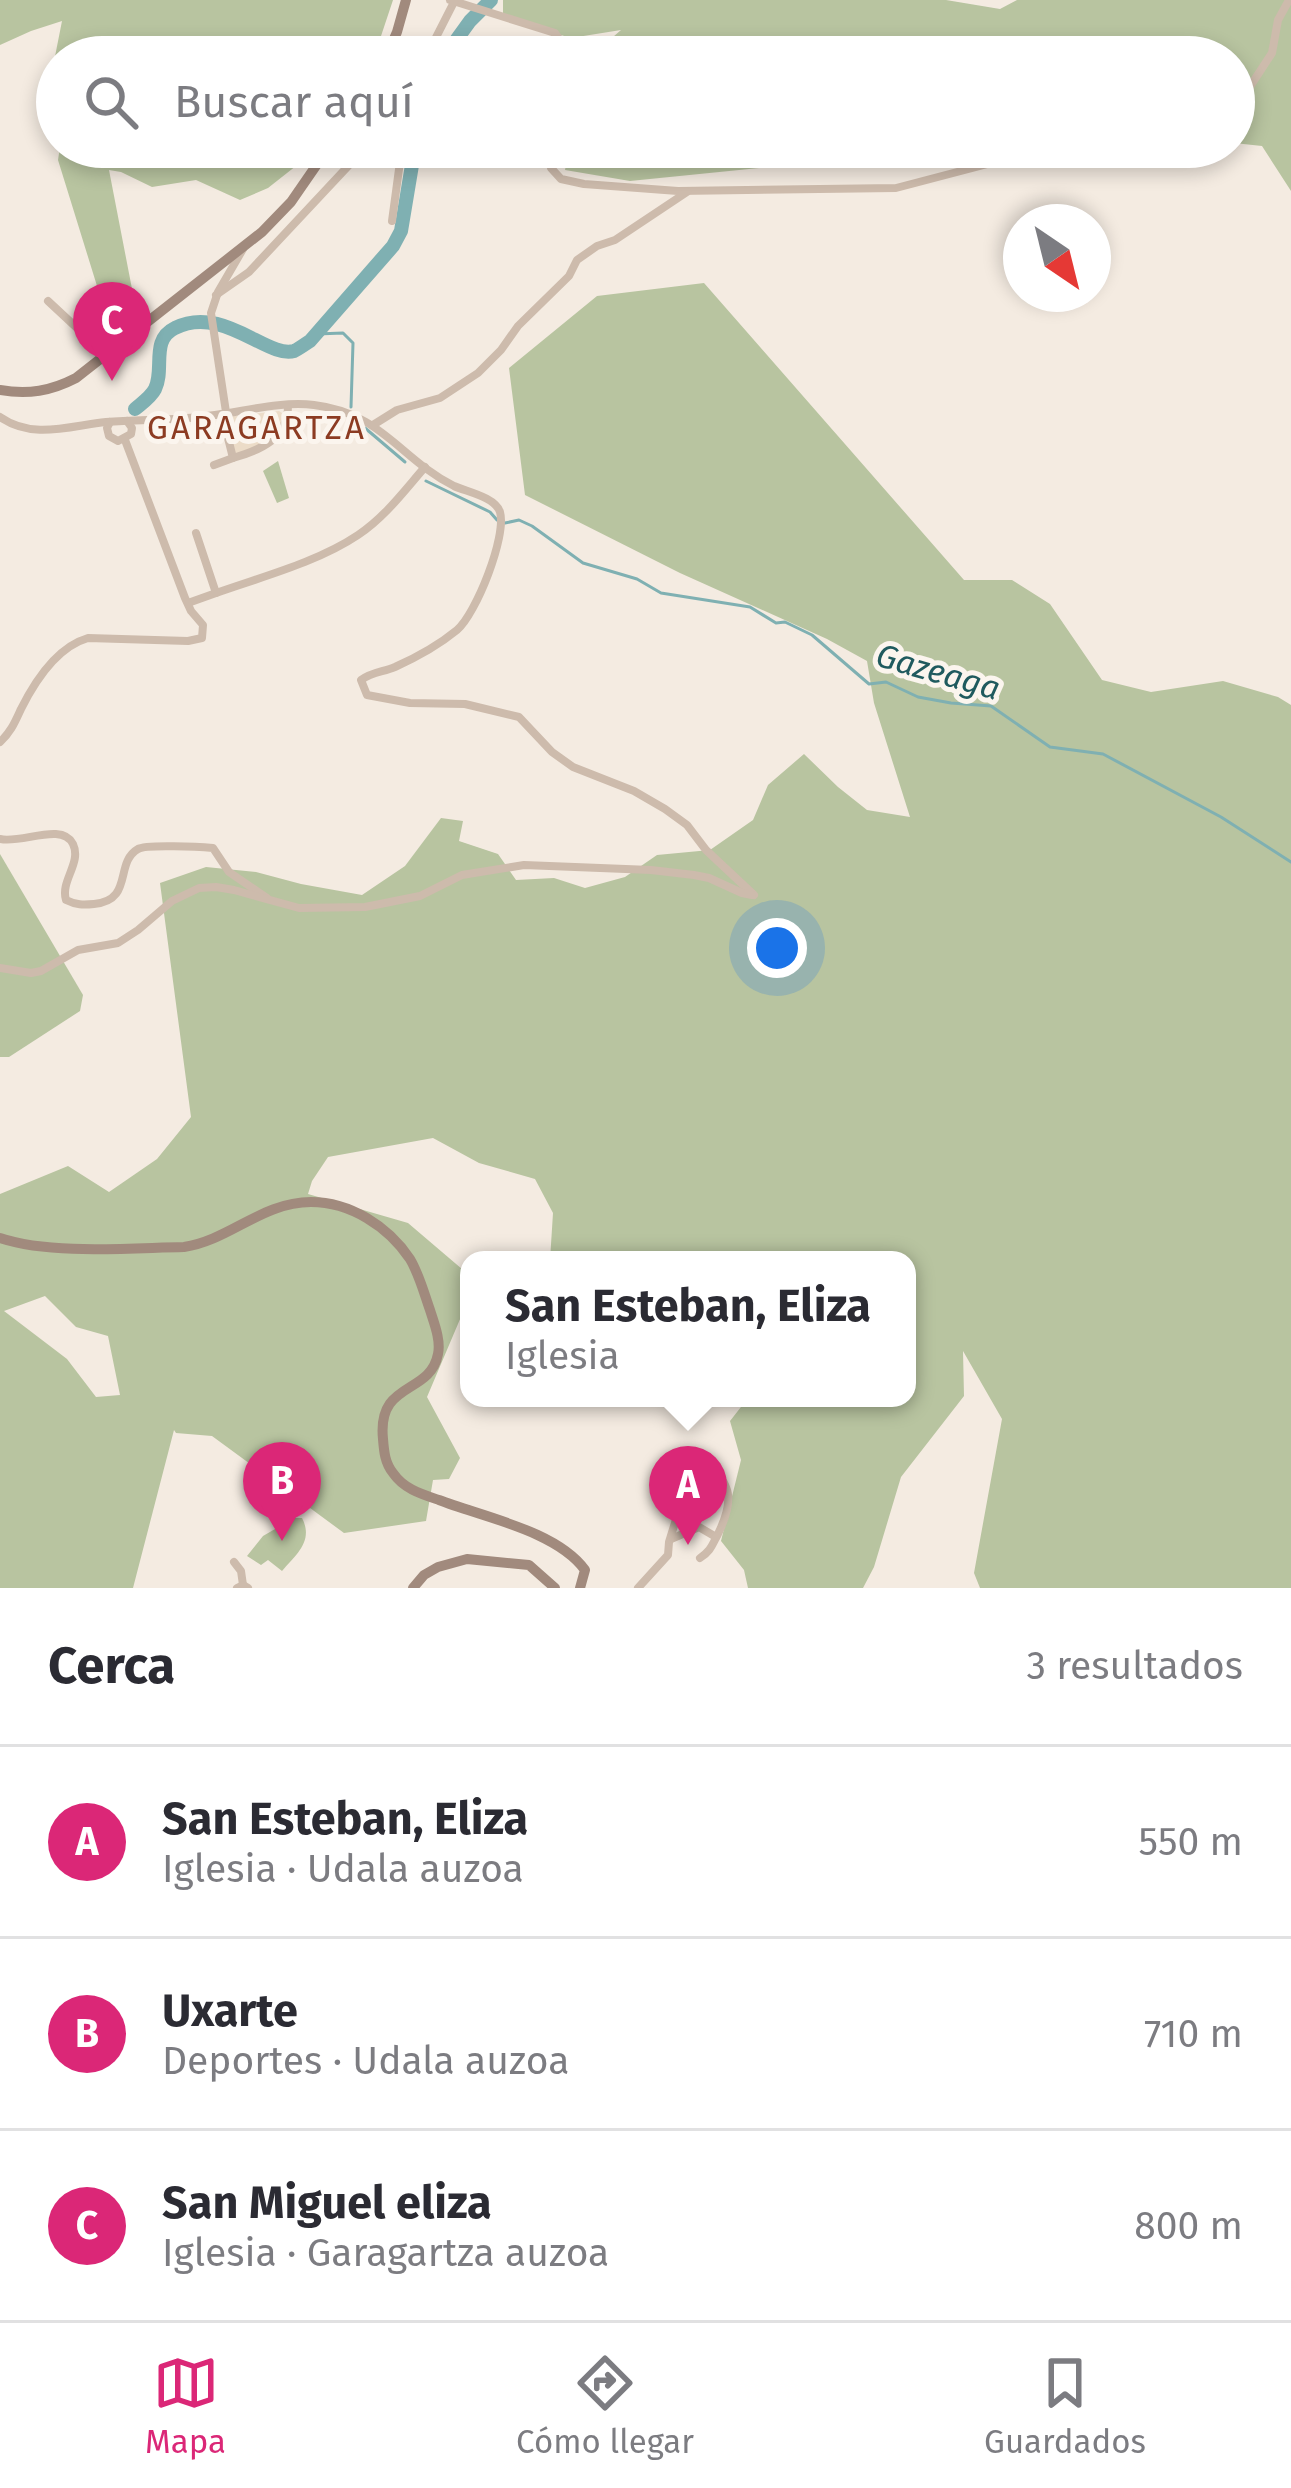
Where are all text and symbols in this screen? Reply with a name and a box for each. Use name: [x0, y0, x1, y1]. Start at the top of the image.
search box: [36, 36, 1255, 168]
icon: search: [78, 69, 144, 135]
text: Buscar aquí: [174, 75, 414, 129]
north arrow: [1003, 204, 1111, 312]
pin: C: [73, 282, 151, 381]
district label: GARAGARTZA: [147, 408, 367, 448]
water label: Gazeaga: [871, 635, 1005, 709]
your location: [747, 918, 807, 978]
popup: [460, 1251, 916, 1407]
text: San Esteban, Eliza: [505, 1279, 871, 1333]
text: Iglesia: [505, 1333, 620, 1379]
pin: B: [243, 1442, 321, 1541]
pin: A: [649, 1446, 727, 1545]
text: Cerca: [48, 1635, 175, 1697]
text: 3 resultados: [1026, 1643, 1243, 1689]
text: San Esteban, Eliza: [162, 1792, 528, 1846]
text: A: [75, 1819, 99, 1865]
text: 550 m: [1139, 1819, 1243, 1865]
text: Iglesia · Udala auzoa: [162, 1846, 524, 1892]
text: Uxarte: [162, 1984, 298, 2038]
text: B: [75, 2011, 99, 2057]
text: 710 m: [1144, 2011, 1243, 2057]
text: Deportes · Udala auzoa: [162, 2038, 569, 2084]
text: San Miguel eliza: [162, 2176, 492, 2230]
text: C: [76, 2203, 98, 2249]
text: 800 m: [1134, 2203, 1243, 2249]
text: Iglesia · Garagartza auzoa: [162, 2230, 609, 2276]
tab: Mapa: [145, 2350, 226, 2462]
tab: Cómo llegar: [516, 2350, 694, 2462]
tab: Guardados: [984, 2350, 1146, 2462]

